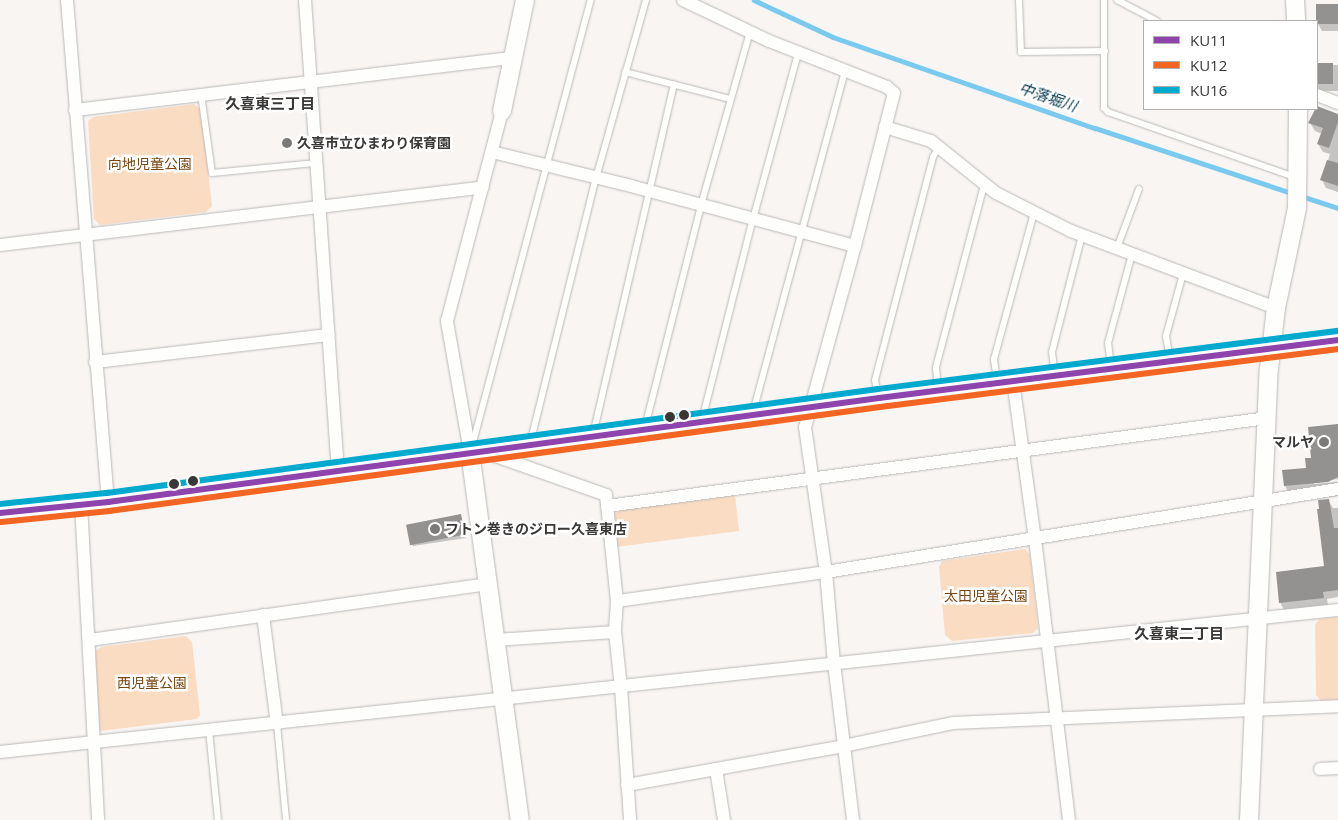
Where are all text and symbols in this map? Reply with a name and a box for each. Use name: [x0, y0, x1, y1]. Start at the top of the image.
legend: [1143, 20, 1318, 110]
text: KU11: [1190, 30, 1227, 50]
text: KU12: [1190, 55, 1227, 75]
water label: 中落堀川: [1017, 79, 1079, 115]
text: KU16: [1190, 80, 1227, 100]
district label: 久喜東三丁目: [225, 95, 315, 113]
place label: 久喜市立ひまわり保育園: [297, 135, 451, 151]
marker: 久喜市立ひまわり保育園: [281, 137, 293, 149]
park label: 向地児童公園: [108, 156, 192, 172]
unlabelled marker: [679, 410, 689, 420]
unlabelled marker: [665, 412, 675, 422]
place label: マルヤ: [1272, 434, 1314, 450]
marker: マルヤ: [1318, 436, 1330, 448]
unlabelled marker: [188, 476, 198, 486]
unlabelled marker: [169, 479, 179, 489]
place label: フトン巻きのジロー久喜東店: [445, 521, 627, 537]
marker: フトン巻きのジロー久喜東店: [429, 523, 441, 535]
park label: 太田児童公園: [944, 588, 1028, 604]
district label: 久喜東二丁目: [1134, 625, 1224, 643]
park label: 西児童公園: [117, 675, 187, 691]

